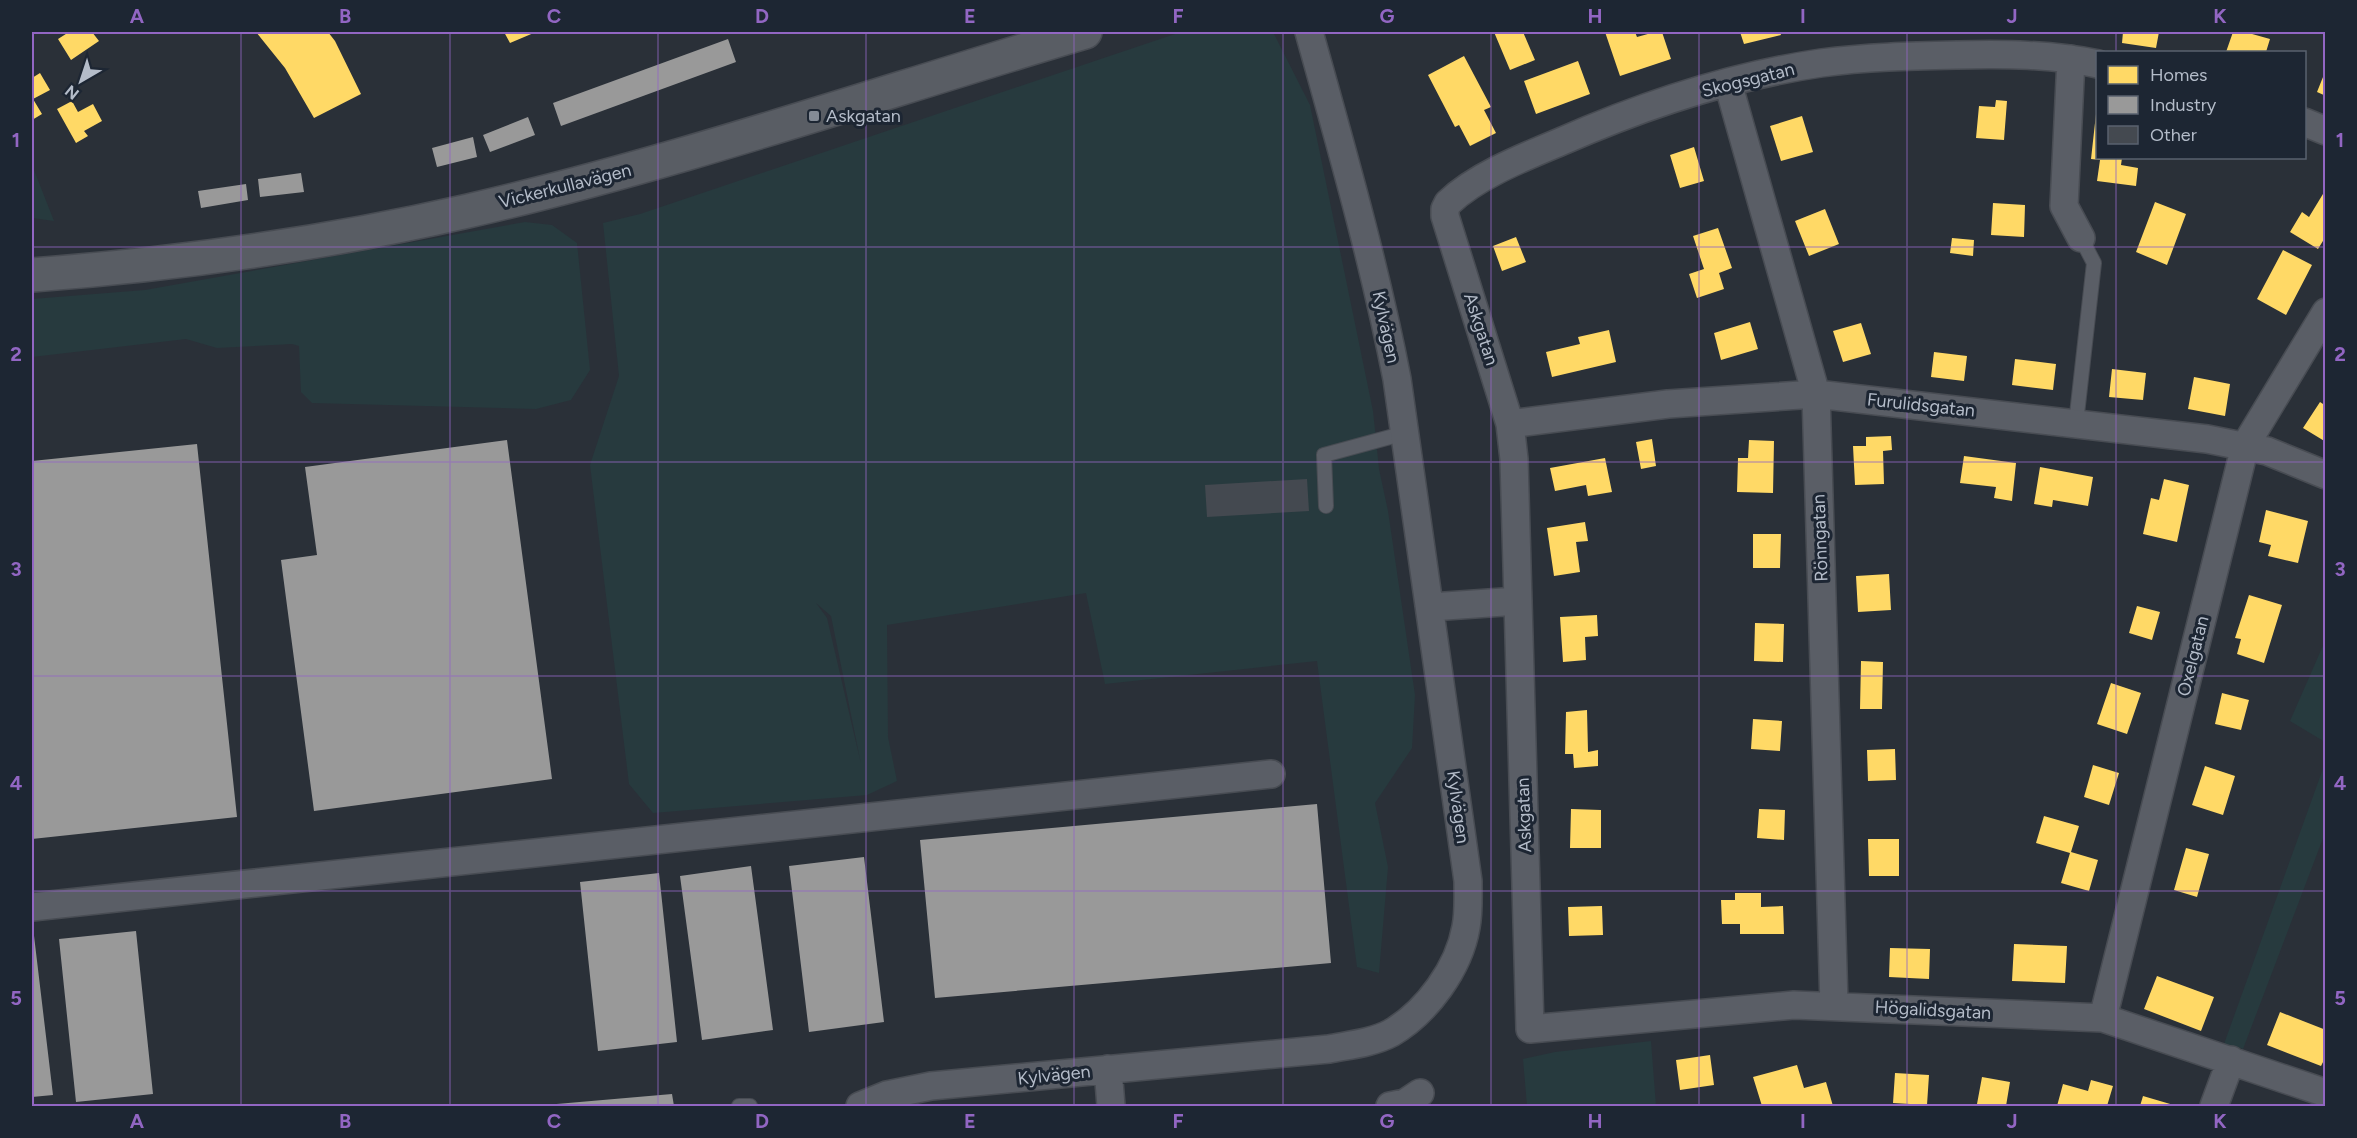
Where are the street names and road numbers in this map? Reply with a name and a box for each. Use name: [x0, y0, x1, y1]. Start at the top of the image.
street label: Skogsgatan: [1699, 58, 1797, 102]
street label: Vickerkullavägen: [497, 159, 633, 213]
street label: Kylvägen: [1368, 289, 1404, 365]
street label: Askgatan: [1459, 290, 1503, 368]
street label: Furulidsgatan: [1866, 388, 1976, 422]
street label: Rönngatan: [1807, 494, 1833, 582]
street label: Oxelgatan: [2172, 614, 2214, 698]
street label: Kylvägen: [1442, 769, 1474, 845]
street label: Askgatan: [1512, 777, 1536, 853]
street label: Högalidsgatan: [1874, 996, 1992, 1024]
street label: Kylvägen: [1016, 1060, 1092, 1090]

